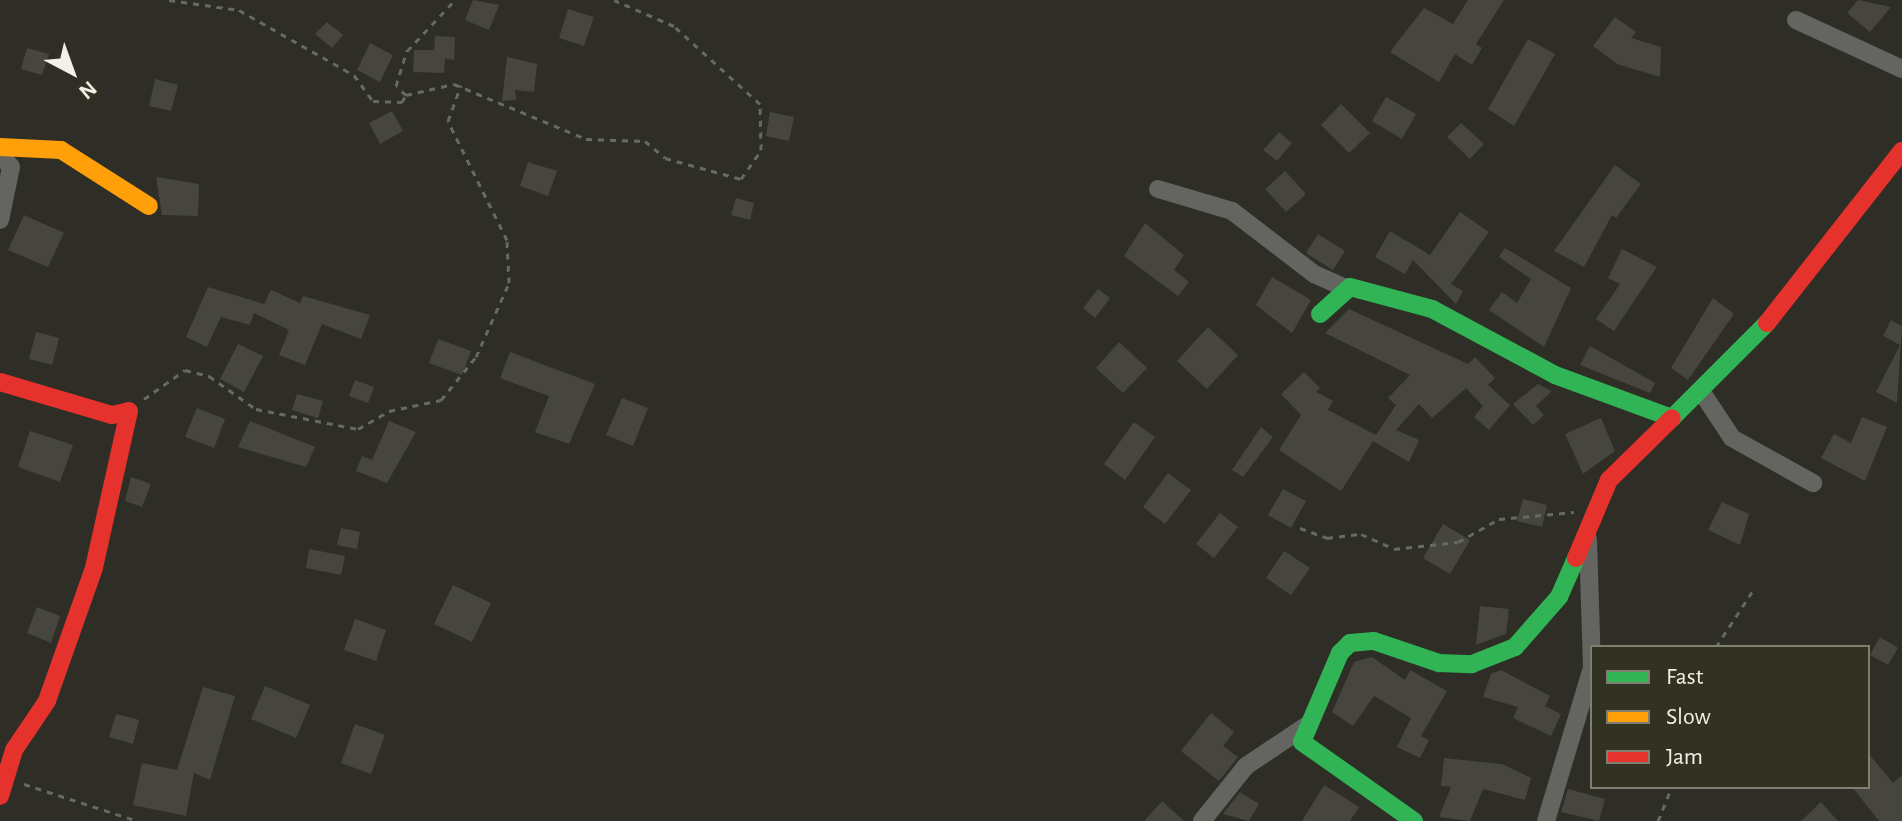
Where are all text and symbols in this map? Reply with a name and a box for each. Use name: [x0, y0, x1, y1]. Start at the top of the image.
north arrow: [32, 32, 112, 112]
text: N: [75, 77, 101, 103]
legend: [1590, 645, 1870, 789]
text: Fast: [1666, 665, 1703, 689]
text: Slow: [1666, 705, 1711, 729]
text: Jam: [1666, 745, 1703, 769]

